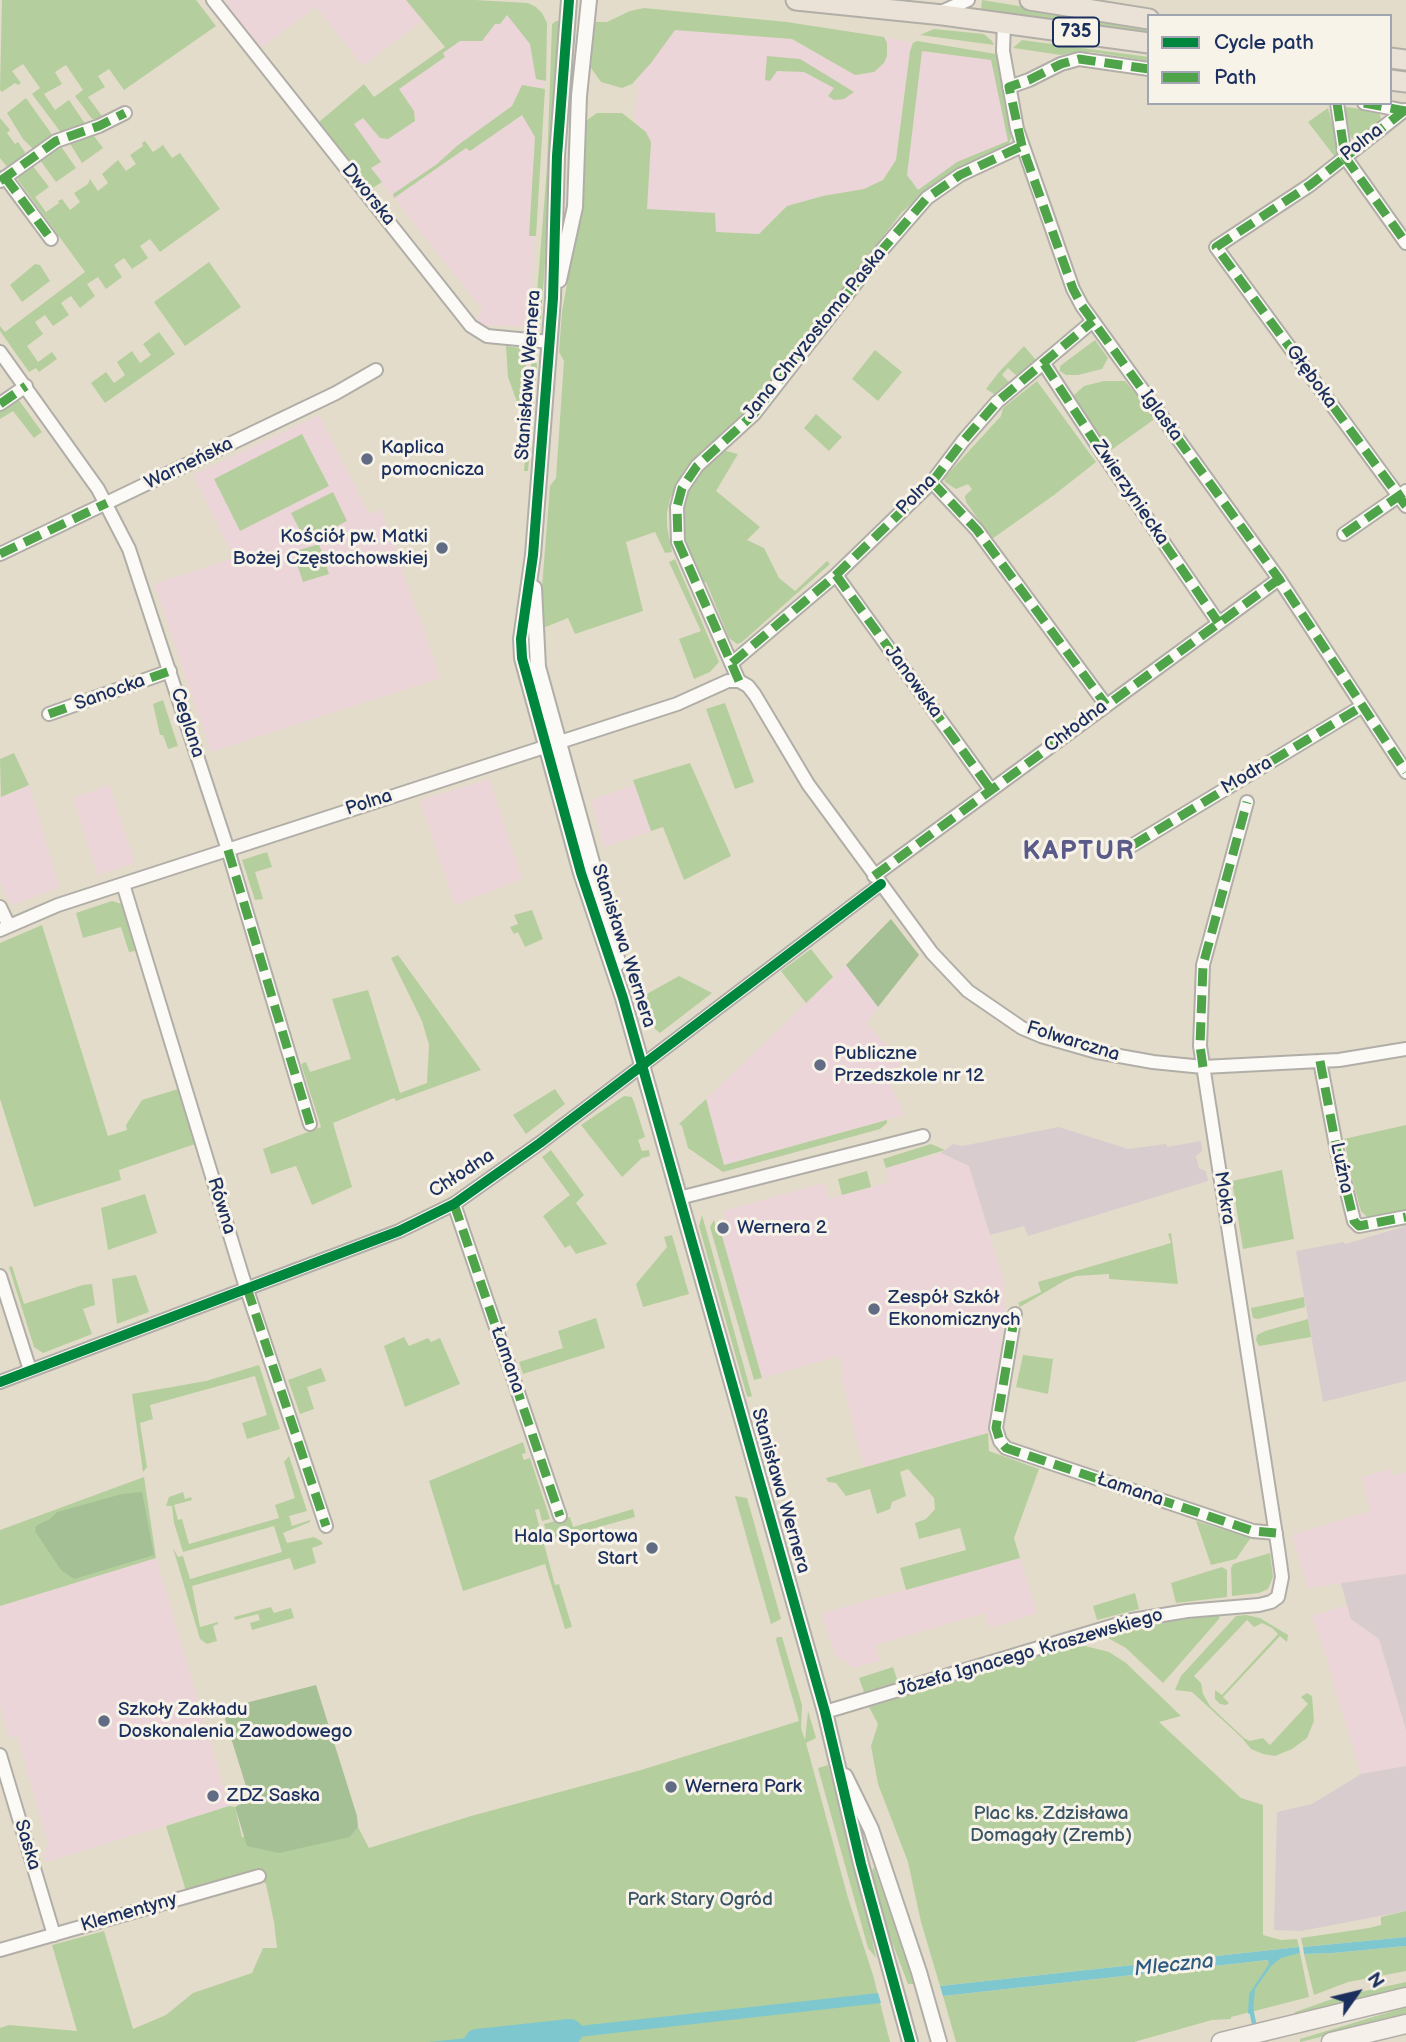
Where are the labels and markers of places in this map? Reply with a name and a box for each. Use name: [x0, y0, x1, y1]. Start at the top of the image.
place label: Kaplica pomocnicza: [381, 437, 484, 481]
marker: Kaplica pomocnicza: [359, 451, 375, 467]
place label: Kościół pw. Matki Bożej Częstochowskiej: [233, 526, 428, 570]
marker: Kościół pw. Matki Bożej Częstochowskiej: [434, 540, 450, 556]
place label: Publiczne Przedszkole nr 12: [834, 1043, 984, 1087]
marker: Publiczne Przedszkole nr 12: [812, 1057, 828, 1073]
place label: Wernera 2: [737, 1217, 827, 1239]
marker: Wernera 2: [715, 1220, 731, 1236]
place label: Zespół Szkół Ekonomicznych: [888, 1287, 1021, 1331]
marker: Zespół Szkół Ekonomicznych: [866, 1301, 882, 1317]
place label: Hala Sportowa Start: [514, 1526, 638, 1570]
marker: Hala Sportowa Start: [644, 1540, 660, 1556]
place label: Szkoły Zakładu Doskonalenia Zawodowego: [118, 1699, 352, 1743]
marker: Szkoły Zakładu Doskonalenia Zawodowego: [96, 1713, 112, 1729]
place label: Wernera Park: [685, 1776, 802, 1798]
marker: Wernera Park: [663, 1779, 679, 1795]
place label: ZDZ Saska: [227, 1785, 320, 1807]
marker: ZDZ Saska: [205, 1788, 221, 1804]

